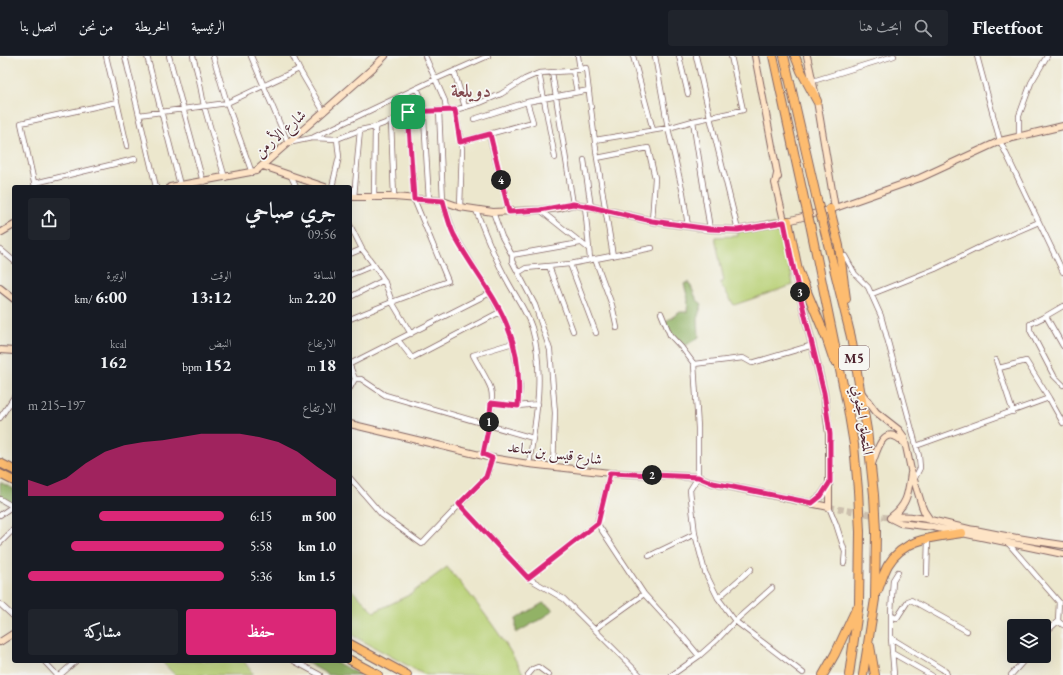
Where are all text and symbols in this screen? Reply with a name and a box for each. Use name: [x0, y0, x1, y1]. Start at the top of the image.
search box: [668, 10, 948, 46]
text: Fleetfoot: [972, 15, 1043, 40]
text: ابحث هنا: [859, 16, 902, 35]
text: اتصل بنا: [20, 17, 57, 35]
text: من نحن: [79, 17, 113, 35]
text: الخريطة: [135, 17, 169, 35]
text: الرئيسية: [191, 17, 225, 35]
icon: search: [912, 17, 934, 39]
district label: دويلعة: [451, 78, 491, 103]
pin: [391, 95, 425, 129]
icon: arrive: [397, 101, 419, 123]
street label: شارع الأرمن: [249, 104, 312, 163]
pin: 4: [491, 170, 511, 190]
text: 4: [498, 173, 504, 187]
text: جري صباحي: [245, 196, 336, 225]
button: share: [28, 198, 70, 240]
text: 09:56: [308, 226, 336, 243]
text: الوتيرة: [106, 268, 127, 282]
text: الوقت: [210, 268, 231, 282]
text: المسافة: [314, 268, 336, 282]
pin: 3: [790, 282, 810, 302]
text: 3: [797, 285, 803, 299]
text: 6:00: [95, 286, 127, 308]
text: 13:12: [191, 286, 231, 308]
text: 2.20: [305, 286, 336, 308]
text: /km: [75, 292, 95, 306]
text: km: [289, 292, 305, 306]
text: النبض: [209, 336, 231, 350]
text: الارتفاع: [307, 336, 336, 350]
text: kcal: [110, 337, 127, 351]
road number: M5: [839, 346, 869, 370]
text: 162: [100, 351, 127, 373]
text: 152: [204, 354, 231, 376]
text: 18: [318, 354, 336, 376]
text: bpm: [182, 360, 204, 374]
text: m: [307, 360, 318, 374]
street label: المتحلق الجنوبي: [846, 384, 878, 457]
text: 197–215 m: [28, 397, 85, 414]
text: الارتفاع: [302, 399, 336, 416]
pin: 1: [479, 412, 499, 432]
text: 1: [486, 415, 492, 429]
street label: شارع قيس بن ساعد: [506, 436, 604, 473]
pin: 2: [642, 465, 662, 485]
text: 2: [649, 468, 655, 482]
text: 6:15: [250, 508, 272, 525]
text: 500 m: [302, 508, 336, 525]
text: 5:58: [250, 538, 272, 555]
text: 1.0 km: [298, 538, 336, 555]
text: 5:36: [250, 568, 272, 585]
text: 1.5 km: [298, 568, 336, 585]
button: مشاركة: [28, 609, 178, 655]
button: حفظ: [186, 609, 336, 655]
map controls: [1007, 619, 1051, 663]
button: layers: [1007, 619, 1051, 663]

